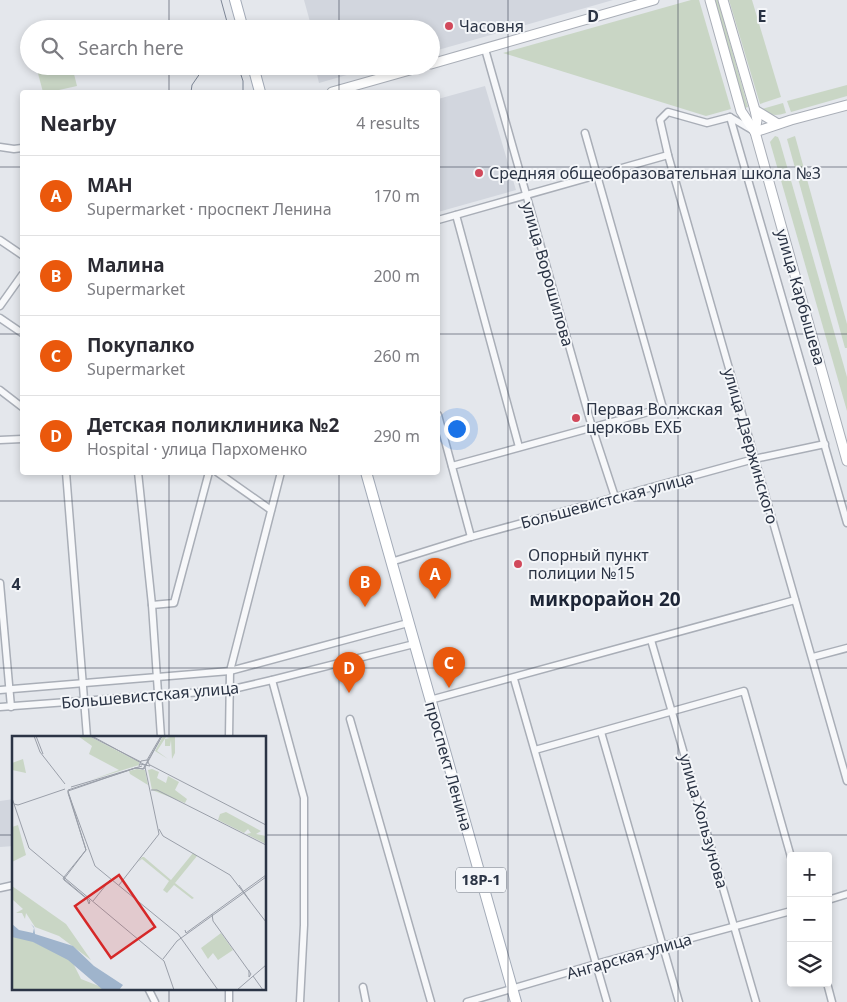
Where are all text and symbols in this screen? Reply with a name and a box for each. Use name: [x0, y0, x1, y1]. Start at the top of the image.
text: D: [587, 5, 599, 27]
text: E: [758, 5, 767, 27]
place label: Часовня: [459, 15, 524, 37]
search box: [20, 20, 440, 75]
marker: Часовня: [443, 20, 455, 32]
icon: search: [38, 34, 66, 62]
text: Search here: [78, 35, 184, 61]
text: Nearby: [40, 109, 116, 137]
text: 4 results: [356, 112, 420, 134]
place label: Средняя общеобразовательная школа №3: [489, 162, 821, 184]
marker: Средняя общеобразовательная школа №3: [473, 167, 485, 179]
text: МАН: [87, 172, 133, 198]
text: A: [50, 185, 62, 207]
text: 170 m: [373, 185, 420, 207]
text: Supermarket · проспект Ленина: [87, 198, 332, 220]
street label: улица Ворошилова: [517, 199, 579, 349]
street label: улица Карбышева: [771, 226, 831, 368]
text: Малина: [87, 252, 165, 278]
text: B: [51, 265, 61, 287]
text: 200 m: [373, 265, 420, 287]
text: Supermarket: [87, 278, 185, 300]
text: Покупалко: [87, 332, 194, 358]
text: C: [51, 345, 61, 367]
text: 260 m: [373, 345, 420, 367]
text: Supermarket: [87, 358, 185, 380]
street label: улица Дзержинского: [718, 366, 784, 526]
place label: Первая Волжская церковь ЕХБ: [586, 398, 723, 438]
text: Детская поликлиника №2: [87, 412, 340, 438]
marker: Первая Волжская церковь ЕХБ: [570, 412, 582, 424]
your location: [444, 416, 470, 442]
text: D: [50, 425, 62, 447]
text: 290 m: [373, 425, 420, 447]
text: Hospital · улица Пархоменко: [87, 438, 307, 460]
street label: Большевистская улица: [518, 466, 696, 534]
place label: Опорный пункт полиции №15: [528, 544, 649, 584]
pin: A: [419, 558, 451, 599]
marker: Опорный пункт полиции №15: [512, 558, 524, 570]
pin: B: [349, 566, 381, 607]
text: 4: [11, 573, 21, 595]
district label: микрорайон 20: [529, 586, 681, 612]
pin: C: [433, 647, 465, 688]
pin: D: [333, 652, 365, 693]
street label: Большевистская улица: [60, 676, 240, 714]
street label: проспект Ленина: [420, 699, 478, 833]
inset map: [12, 736, 266, 990]
street label: улица Хользунова: [674, 751, 734, 891]
map controls: [787, 852, 832, 987]
button: +: [787, 852, 832, 897]
road number: 18Р-1: [456, 868, 506, 892]
button: −: [787, 897, 832, 942]
street label: Ангарская улица: [564, 928, 694, 984]
button: layers: [787, 942, 832, 987]

